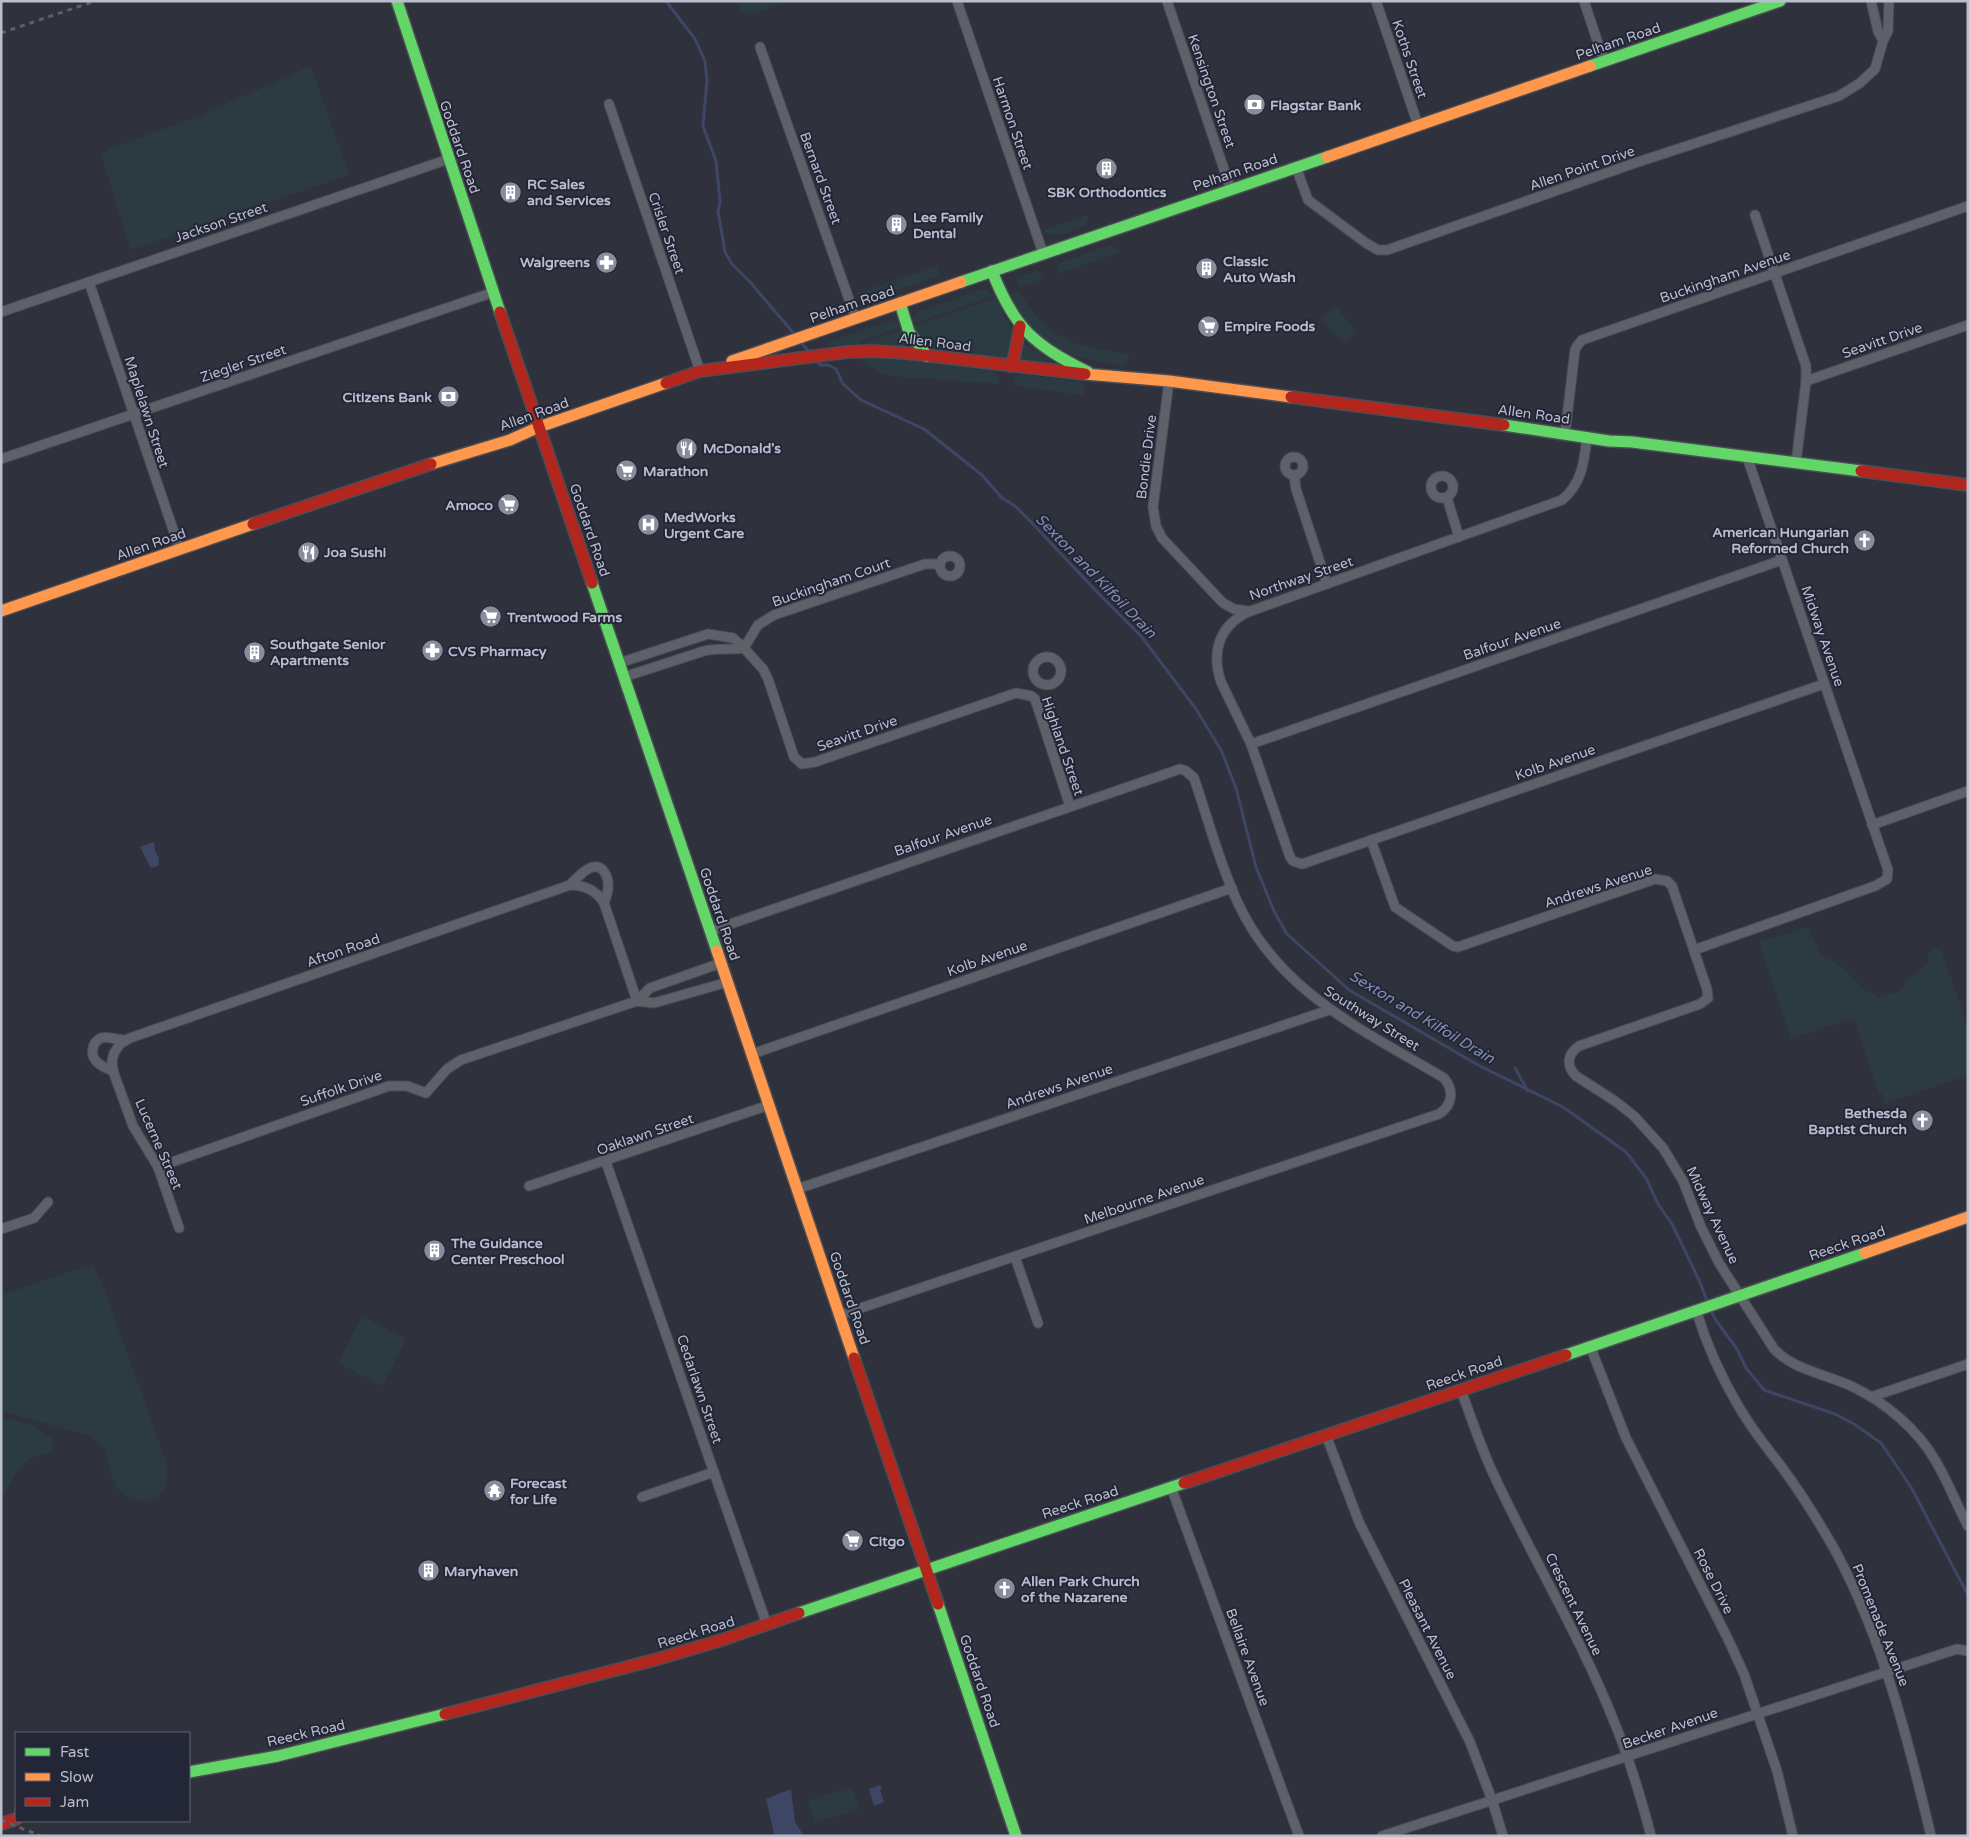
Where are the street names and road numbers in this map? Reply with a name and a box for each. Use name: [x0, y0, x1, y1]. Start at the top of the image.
street label: Koths Street: [1388, 18, 1431, 101]
street label: Pelham Road: [1573, 19, 1663, 64]
street label: Kensington Street: [1184, 32, 1239, 151]
street label: Harmon Street: [989, 74, 1037, 173]
street label: Goddard Road: [436, 98, 483, 196]
street label: Bernard Street: [796, 130, 845, 227]
street label: Allen Point Drive: [1527, 142, 1637, 194]
street label: Pelham Road: [1190, 150, 1280, 195]
street label: Crisler Street: [645, 190, 689, 277]
street label: Jackson Street: [173, 198, 270, 246]
street label: Buckingham Avenue: [1658, 246, 1793, 307]
street label: Pelham Road: [807, 282, 897, 327]
street label: Seavitt Drive: [1840, 319, 1925, 362]
street label: Allen Road: [898, 330, 972, 355]
street label: Ziegler Street: [198, 341, 289, 386]
street label: Maplelawn Street: [120, 354, 173, 471]
street label: Allen Road: [497, 394, 571, 435]
street label: Allen Road: [1497, 401, 1571, 428]
street label: Bondie Drive: [1133, 414, 1160, 500]
street label: Goddard Road: [566, 481, 613, 579]
street label: Allen Road: [114, 525, 188, 564]
street label: Northway Street: [1247, 553, 1356, 604]
street label: Buckingham Court: [770, 554, 893, 611]
street label: Midway Avenue: [1797, 583, 1848, 689]
street label: Balfour Avenue: [1461, 615, 1563, 664]
street label: Highland Street: [1038, 694, 1088, 799]
street label: Seavitt Drive: [815, 712, 900, 755]
street label: Kolb Avenue: [1513, 741, 1598, 784]
street label: Balfour Avenue: [892, 811, 994, 860]
street label: Andrews Avenue: [1542, 861, 1654, 912]
street label: Goddard Road: [696, 865, 743, 963]
street label: Afton Road: [304, 930, 382, 971]
street label: Kolb Avenue: [945, 937, 1030, 980]
street label: Southway Street: [1321, 982, 1423, 1055]
street label: Andrews Avenue: [1003, 1060, 1115, 1113]
street label: Suffolk Drive: [298, 1067, 384, 1110]
street label: Lucerne Street: [131, 1096, 186, 1193]
street label: Oaklawn Street: [595, 1110, 696, 1159]
street label: Midway Avenue: [1683, 1164, 1743, 1267]
street label: Melbourne Avenue: [1082, 1171, 1207, 1228]
street label: Reeck Road: [1807, 1222, 1888, 1264]
street label: Goddard Road: [826, 1249, 873, 1347]
street label: Cedarlawn Street: [673, 1333, 726, 1446]
street label: Reeck Road: [1424, 1352, 1505, 1394]
street label: Reeck Road: [1040, 1482, 1121, 1523]
street label: Rose Drive: [1690, 1546, 1737, 1617]
street label: Crescent Avenue: [1541, 1550, 1606, 1658]
street label: Promenade Avenue: [1848, 1561, 1913, 1689]
street label: Pleasant Avenue: [1395, 1576, 1460, 1682]
street label: Bellaire Avenue: [1222, 1606, 1273, 1708]
street label: Reeck Road: [656, 1613, 737, 1652]
street label: Goddard Road: [956, 1632, 1003, 1730]
street label: Becker Avenue: [1620, 1704, 1720, 1753]
street label: Reeck Road: [265, 1716, 347, 1751]

